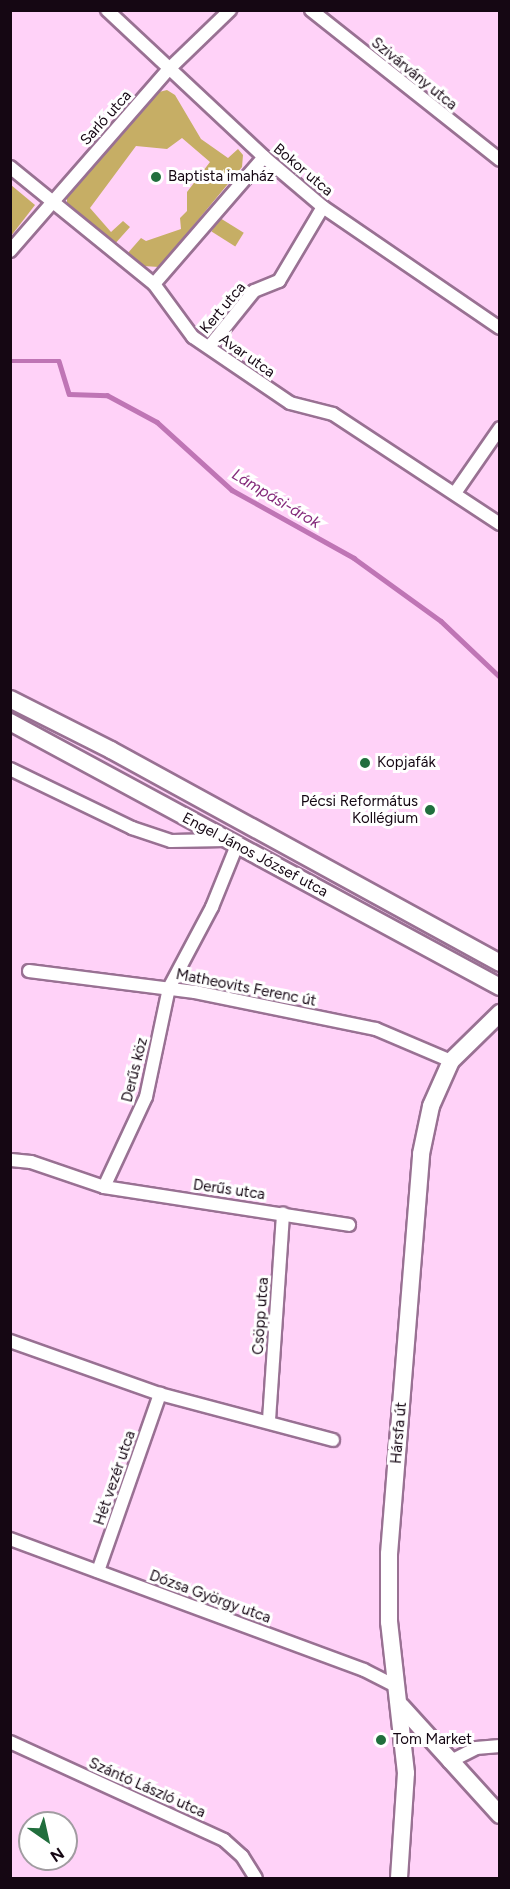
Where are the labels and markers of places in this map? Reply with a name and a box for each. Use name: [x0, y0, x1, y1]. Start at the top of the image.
place label: Baptista imaház: [168, 168, 274, 186]
marker: Baptista imaház: [149, 170, 163, 184]
place label: Kopjafák: [377, 754, 436, 772]
marker: Kopjafák: [358, 756, 372, 770]
place label: Pécsi Református Kollégium: [301, 792, 418, 827]
marker: Pécsi Református Kollégium: [423, 803, 437, 817]
place label: Tom Market: [393, 1731, 472, 1749]
marker: Tom Market: [374, 1733, 388, 1747]

